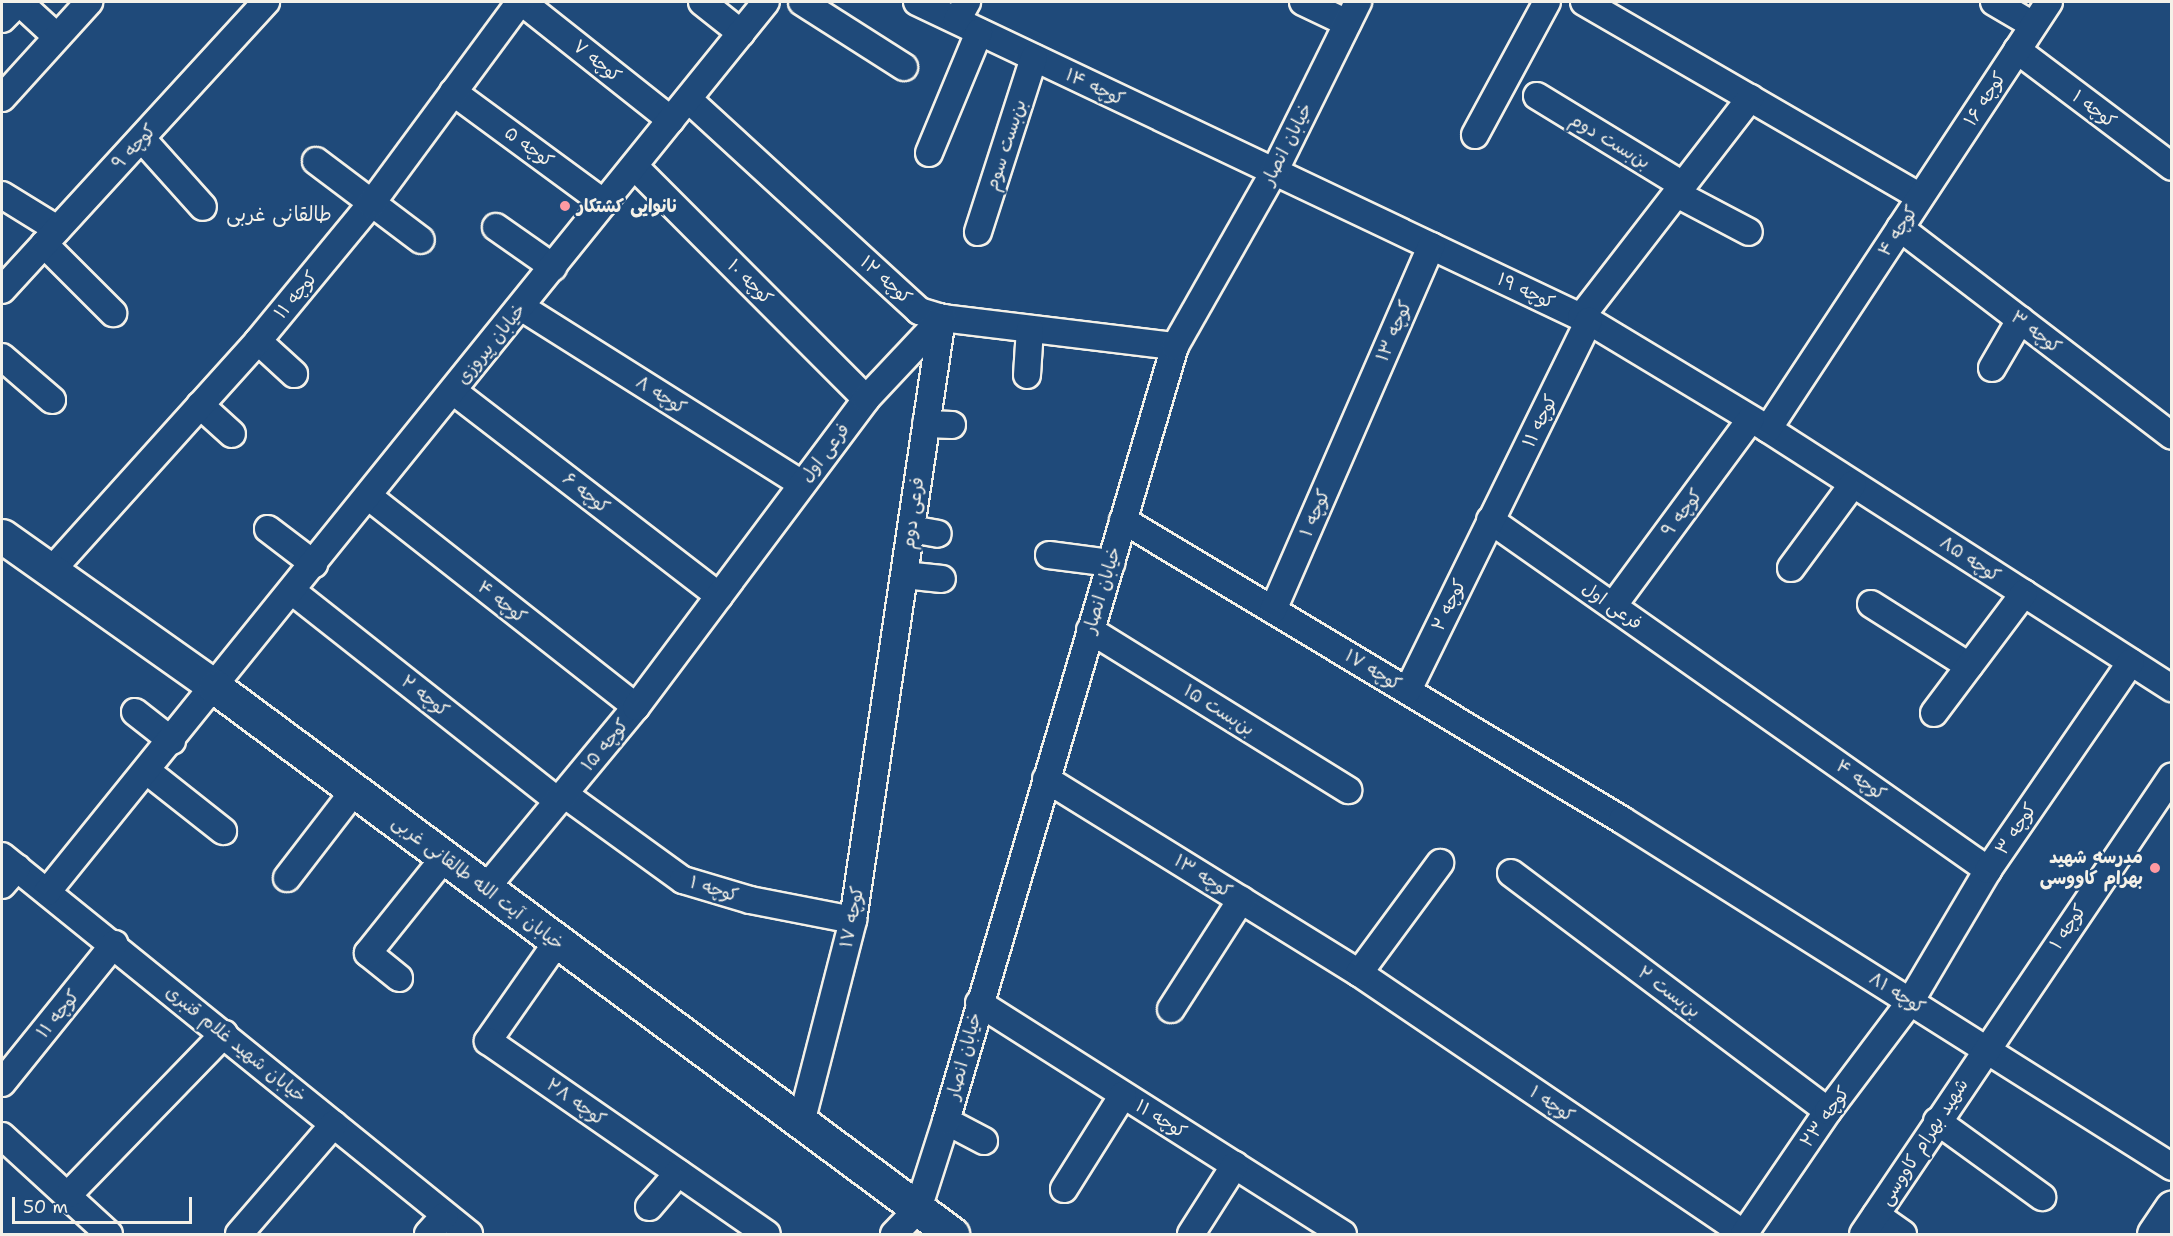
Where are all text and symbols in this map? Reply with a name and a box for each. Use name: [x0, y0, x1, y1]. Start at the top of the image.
street label: کوچه ۷: [569, 35, 625, 87]
street label: کوچه ۱۴: [1062, 64, 1128, 110]
street label: کوچه ۱۶: [1960, 68, 2010, 130]
street label: کوچه ۱: [2068, 86, 2120, 132]
street label: بن‌بست سوم: [981, 97, 1031, 193]
street label: خیابان انصار: [1257, 99, 1317, 189]
street label: بن‌بست دوم: [1566, 109, 1654, 173]
street label: کوچه ۹: [108, 120, 160, 174]
street label: کوچه ۵: [500, 122, 558, 172]
place label: نانوایی کشتکار: [577, 195, 678, 217]
marker: نانوایی کشتکار: [558, 199, 572, 213]
district label: طالقانی غربی: [226, 202, 332, 226]
street label: کوچه ۴: [1874, 202, 1922, 260]
street label: کوچه ۱۲: [856, 251, 916, 309]
street label: کوچه ۱۰: [723, 255, 777, 309]
street label: کوچه ۱۱: [270, 267, 322, 323]
street label: کوچه ۱۹: [1494, 268, 1558, 314]
street label: کوچه ۱۳: [1372, 297, 1416, 365]
street label: خیابان پیروزی: [452, 299, 530, 389]
street label: کوچه ۳: [2007, 306, 2065, 358]
street label: کوچه ۸: [632, 371, 690, 419]
street label: کوچه ۱۱: [1518, 391, 1562, 451]
street label: فرعی اول: [796, 419, 854, 487]
street label: کوچه ۶: [558, 468, 614, 518]
street label: فرعی دوم: [897, 476, 929, 550]
street label: کوچه ۹: [1657, 485, 1707, 541]
street label: کوچه ۱: [1295, 486, 1335, 540]
street label: کوچه ۸۵: [1936, 531, 2004, 587]
street label: خیابان انصار: [1079, 544, 1125, 636]
street label: کوچه ۴: [473, 576, 531, 628]
street label: کوچه ۲: [1427, 576, 1471, 634]
street label: فرعی اول: [1578, 578, 1646, 634]
street label: کوچه ۱۷: [1341, 645, 1405, 695]
street label: کوچه ۲: [397, 671, 453, 721]
street label: بن‌بست ۱۵: [1180, 680, 1258, 740]
street label: کوچه ۱۵: [577, 714, 633, 776]
street label: کوچه ۴: [1832, 755, 1890, 805]
street label: کوچه ۳: [1991, 799, 2041, 859]
street label: خیابان آیت الله طالقانی غربی: [388, 811, 568, 955]
place label: مدرسه شهید بهرام کاووسی: [2040, 847, 2143, 890]
street label: کوچه ۱۳: [1170, 850, 1236, 902]
marker: مدرسه شهید بهرام کاووسی: [2148, 861, 2162, 875]
street label: کوچه ۱: [687, 871, 741, 907]
street label: کوچه ۱۷: [835, 884, 869, 950]
street label: کوچه ۱: [2045, 901, 2091, 953]
street label: بن‌بست ۲: [1634, 962, 1704, 1022]
street label: کوچه ۸۱: [1865, 967, 1929, 1019]
street label: خیابان شهید غلام قنبری: [161, 981, 311, 1107]
street label: کوچه ۱۱: [32, 985, 84, 1043]
street label: خیابان انصار: [942, 1010, 986, 1102]
street label: کوچه ۲۸: [542, 1074, 610, 1130]
street label: شهید بهرام کاووسی: [1875, 1075, 1973, 1209]
street label: کوچه ۱: [1526, 1081, 1578, 1127]
street label: کوچه ۲۳: [1796, 1082, 1854, 1152]
street label: کوچه ۱۱: [1132, 1095, 1190, 1143]
scale bar: [15, 1185, 195, 1223]
text: 50 m: [23, 1195, 68, 1219]

